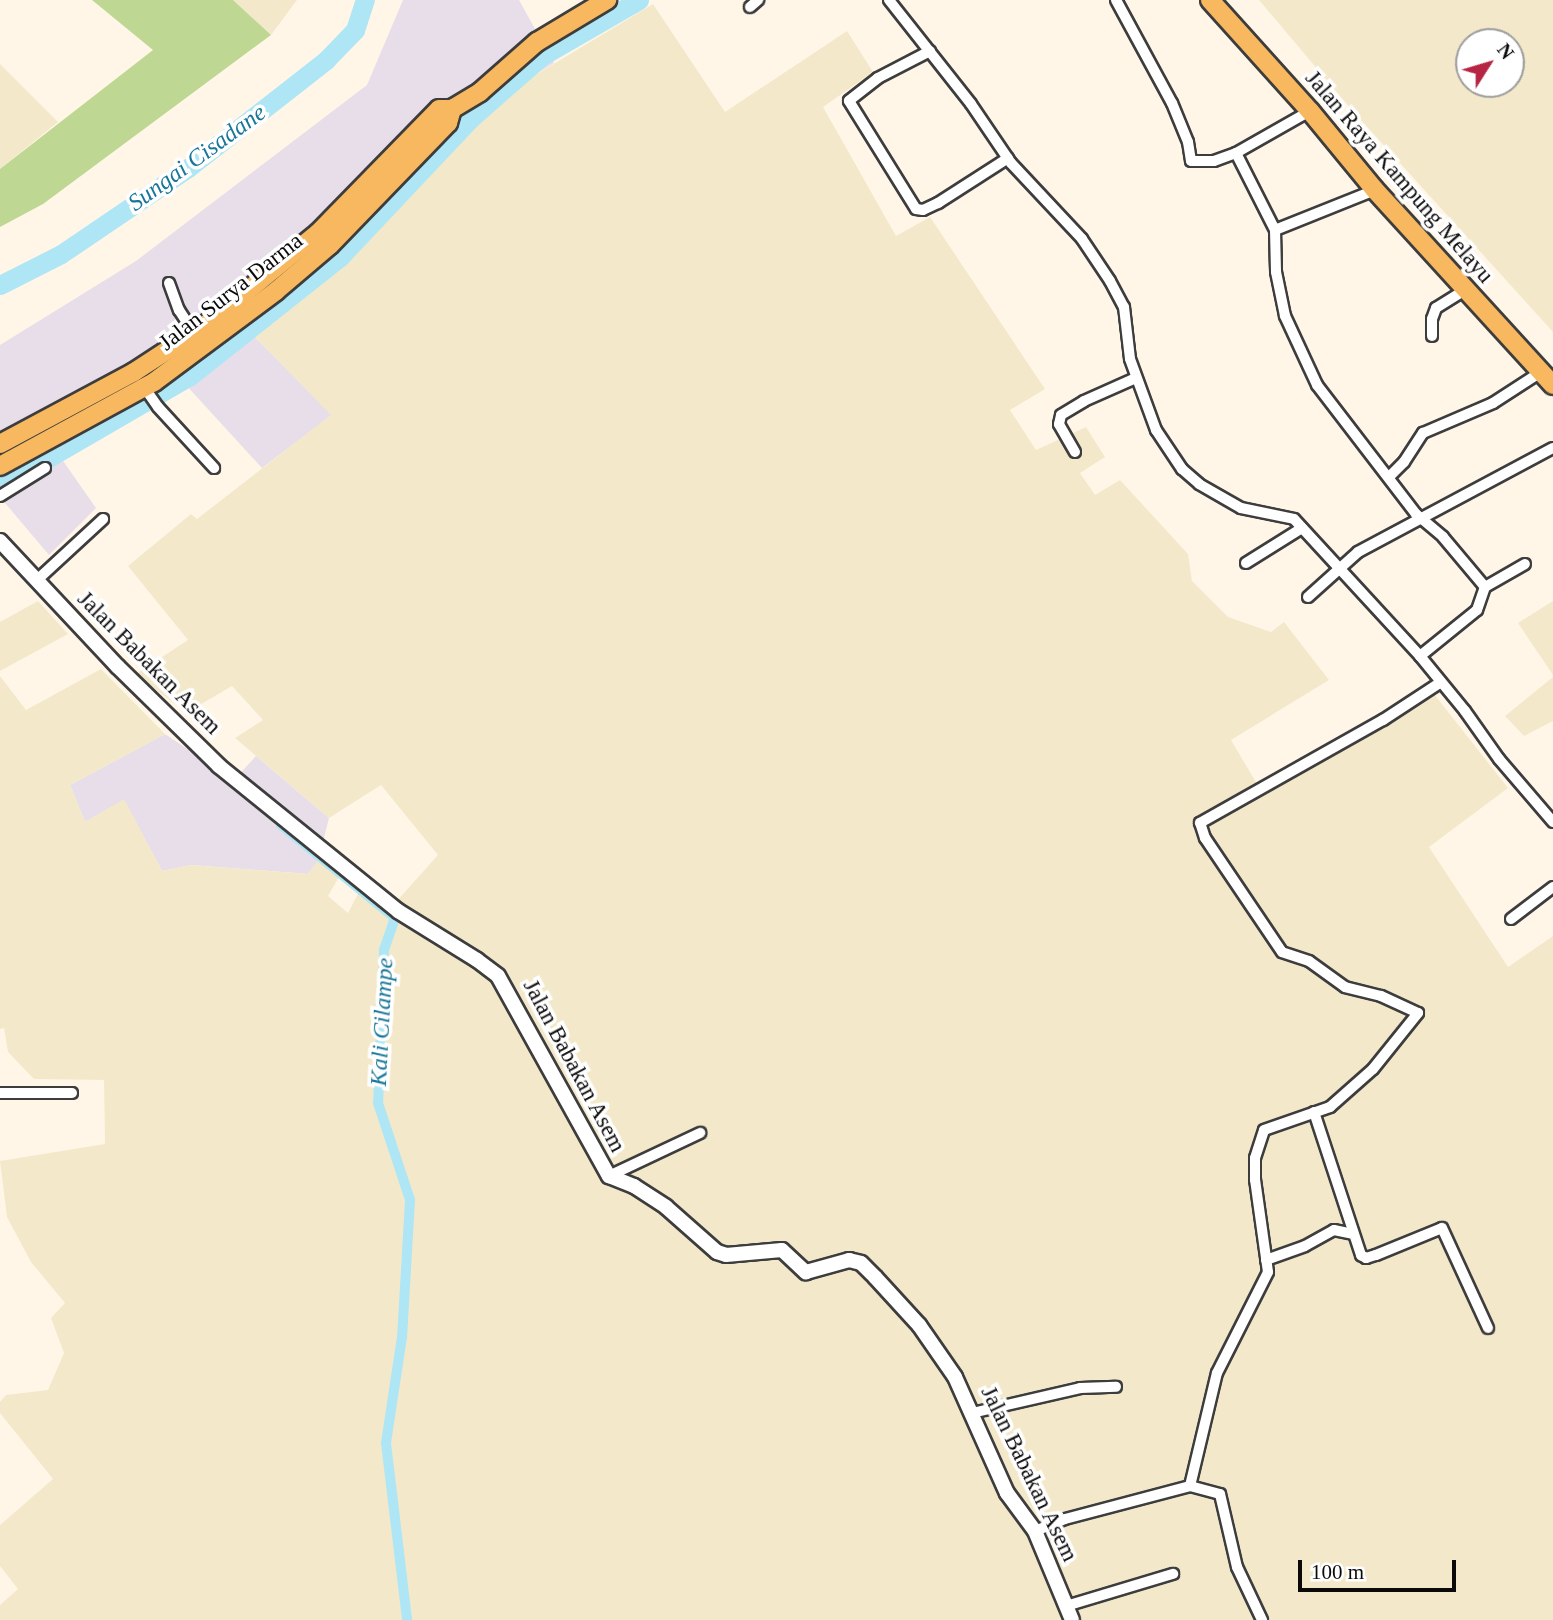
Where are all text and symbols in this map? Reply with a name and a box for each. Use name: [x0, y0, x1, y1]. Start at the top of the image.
north arrow: [1455, 28, 1525, 98]
text: N: [1493, 39, 1518, 63]
street label: Jalan Raya Kampung Melayu: [1299, 65, 1499, 289]
water label: Sungai Cisadane: [122, 98, 272, 218]
street label: Jalan Surya Darma: [154, 227, 308, 357]
street label: Jalan Babakan Asem: [71, 585, 227, 741]
water label: Kali Cilampe: [364, 957, 400, 1087]
street label: Jalan Babakan Asem: [517, 974, 631, 1158]
street label: Jalan Babakan Asem: [974, 1381, 1084, 1567]
scale bar: [1301, 1546, 1458, 1590]
text: 100 m: [1311, 1560, 1364, 1584]

